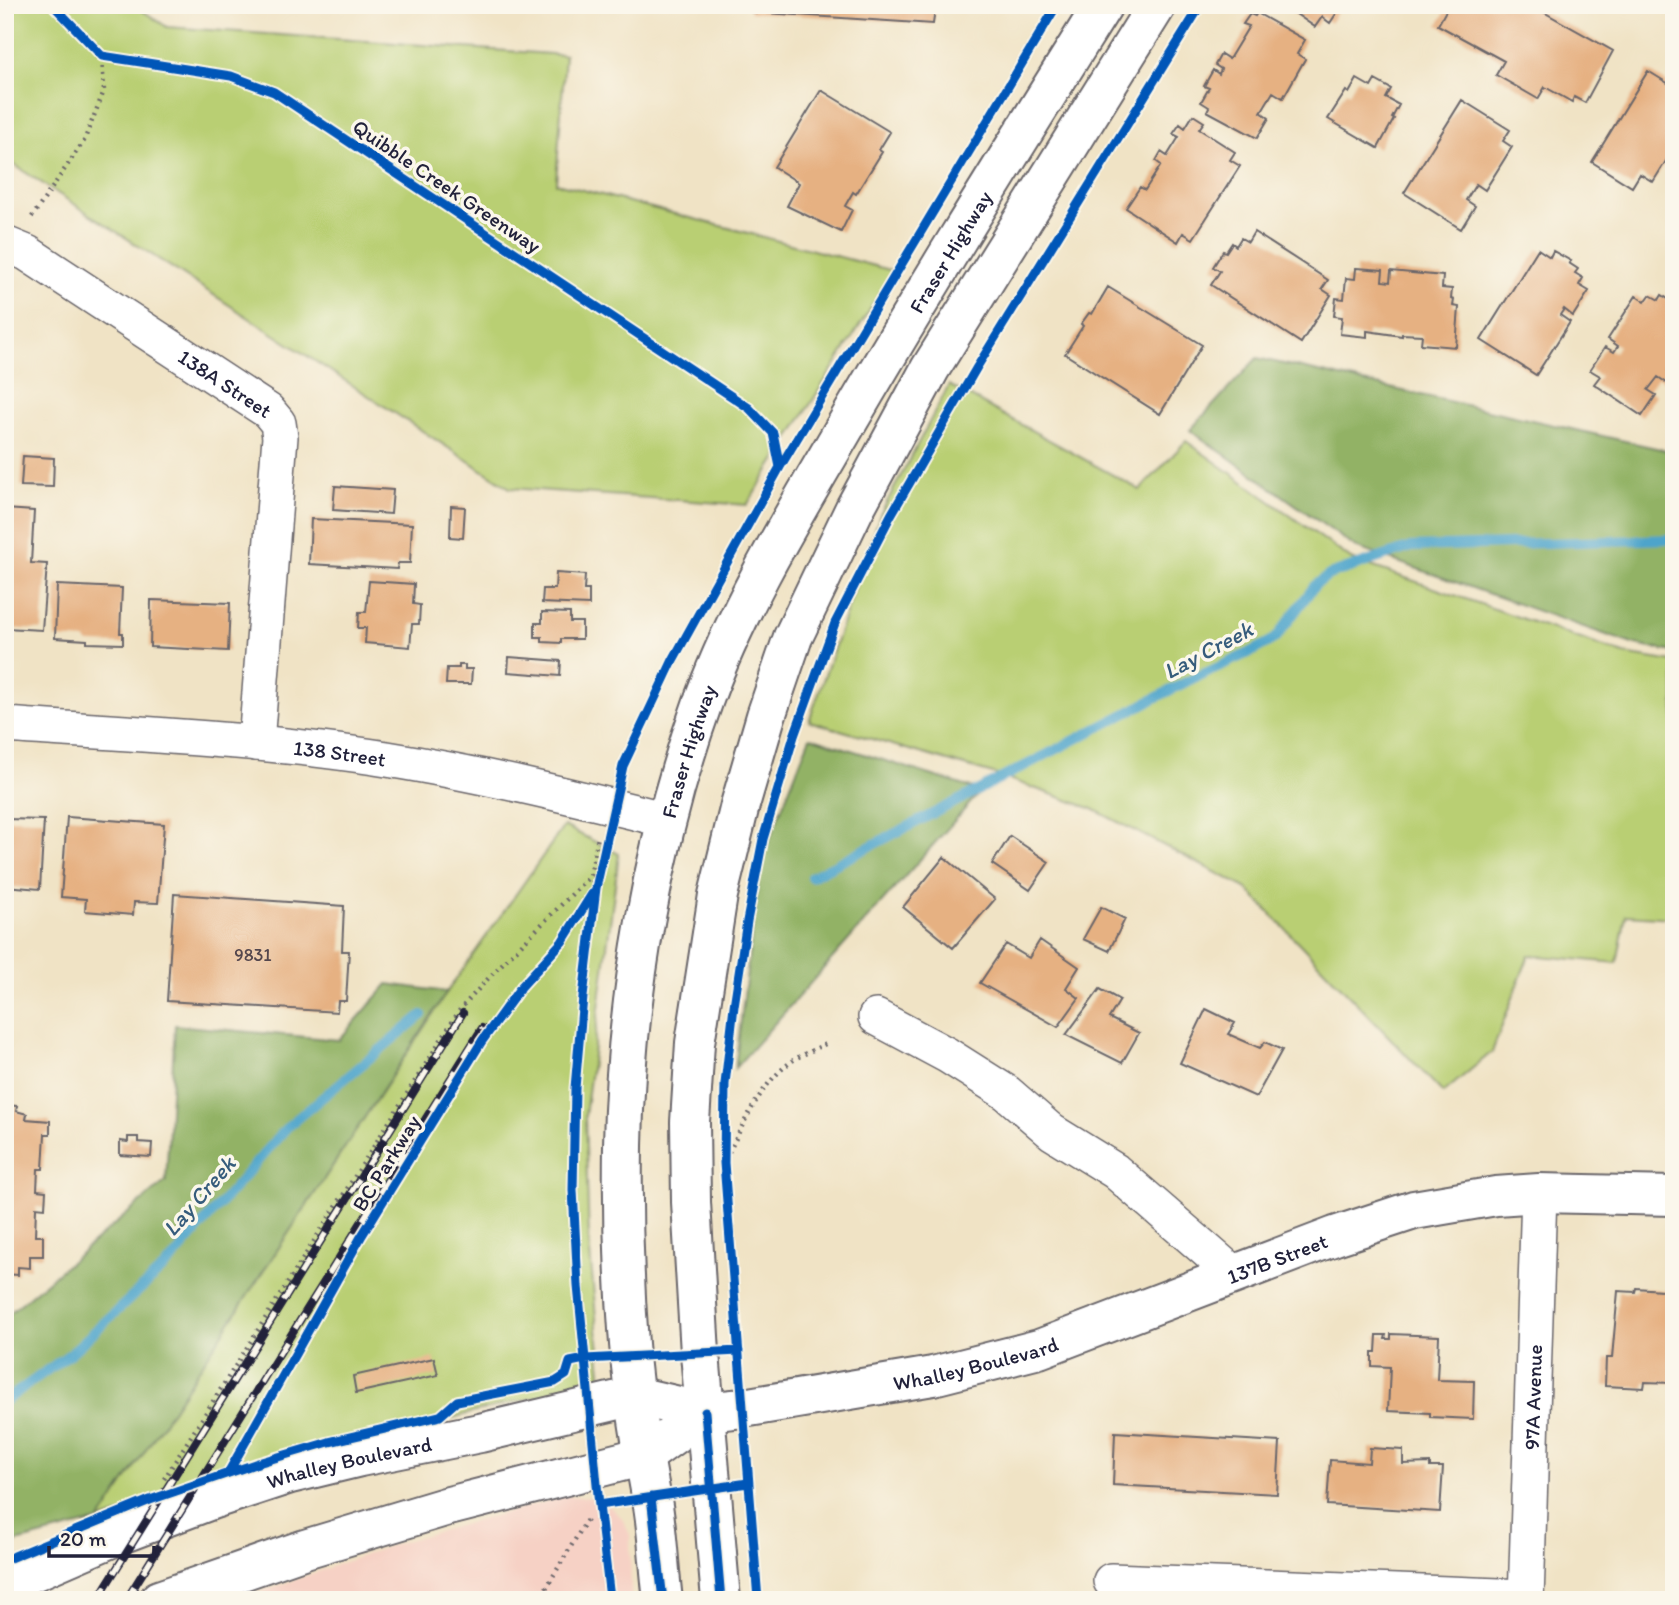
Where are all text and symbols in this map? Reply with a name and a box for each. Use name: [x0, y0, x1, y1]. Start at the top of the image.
street label: Quibble Creek Greenway: [348, 114, 546, 258]
street label: Fraser Highway: [903, 186, 997, 317]
street label: 138A Street: [174, 343, 277, 423]
water label: Lay Creek: [1159, 614, 1258, 685]
street label: Fraser Highway: [656, 681, 721, 821]
street label: 138 Street: [292, 734, 388, 771]
house number: 9831: [234, 944, 272, 966]
street label: BC Parkway: [347, 1110, 425, 1216]
water label: Lay Creek: [157, 1149, 242, 1242]
street label: 137B Street: [1223, 1228, 1331, 1289]
street label: Whalley Boulevard: [891, 1331, 1061, 1395]
street label: 97A Avenue: [1518, 1344, 1547, 1450]
street label: Whalley Boulevard: [263, 1430, 434, 1493]
scale bar: [49, 1514, 154, 1558]
text: 20 m: [60, 1526, 107, 1551]

